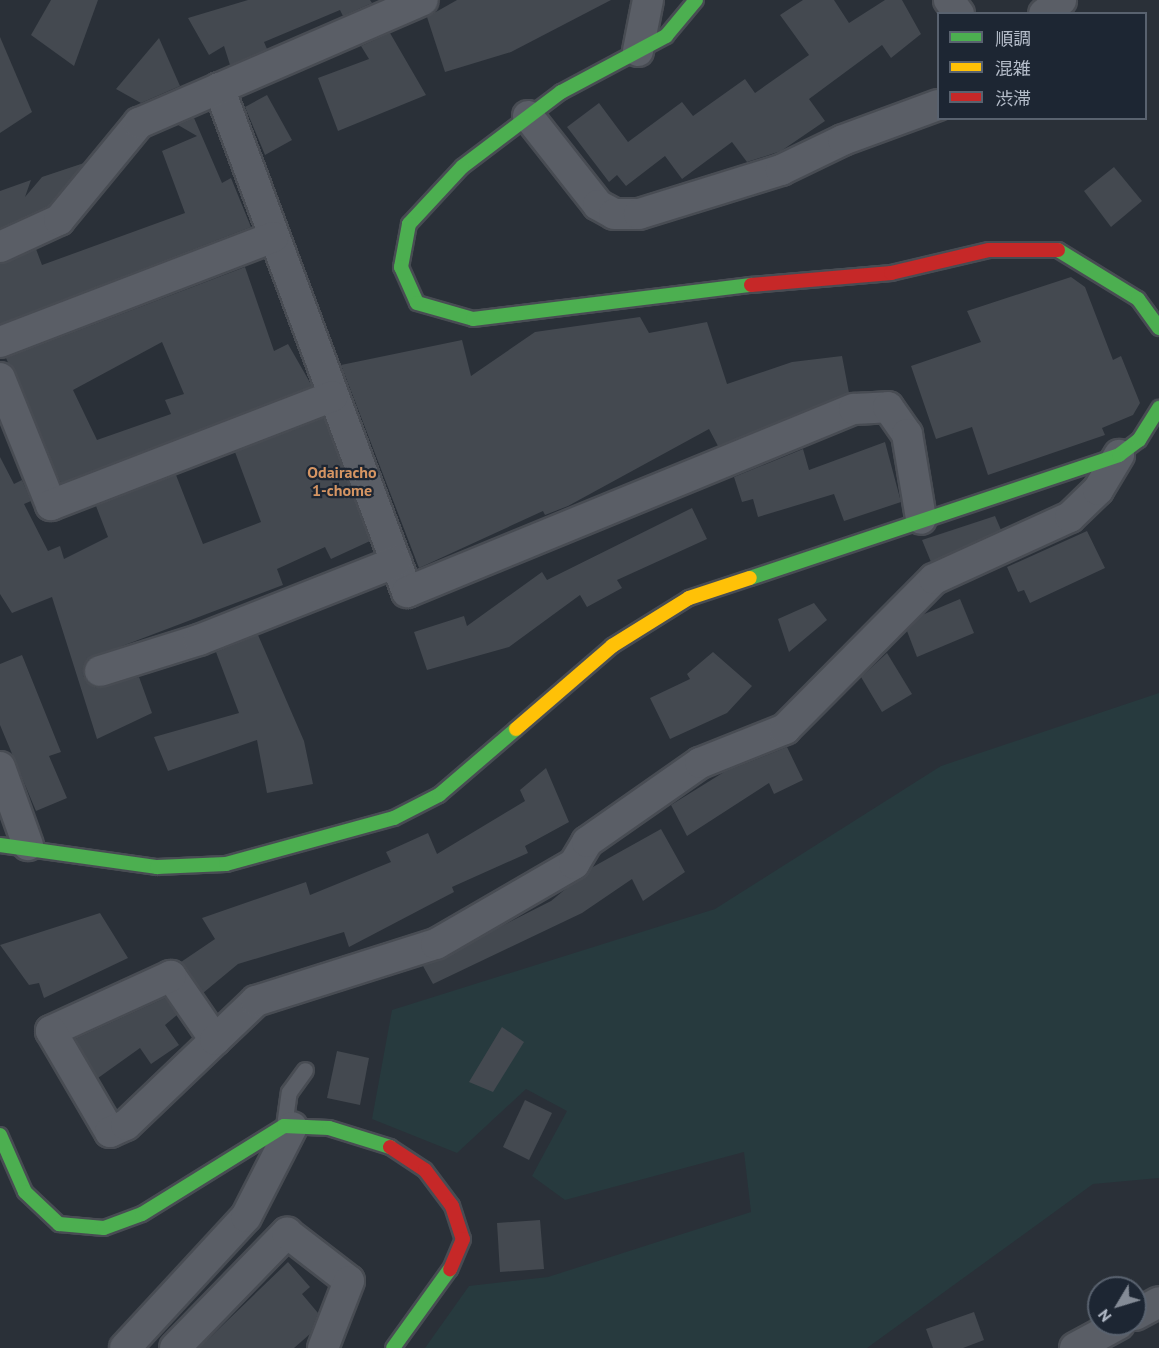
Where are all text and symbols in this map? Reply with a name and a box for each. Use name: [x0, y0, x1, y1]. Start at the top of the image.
legend: [937, 12, 1147, 120]
text: 順調: [995, 27, 1031, 50]
text: 混雑: [995, 57, 1031, 80]
text: 渋滞: [995, 87, 1031, 110]
district label: Odairacho 1-chome: [307, 462, 377, 500]
north arrow: [1087, 1276, 1147, 1336]
text: N: [1093, 1306, 1116, 1326]

